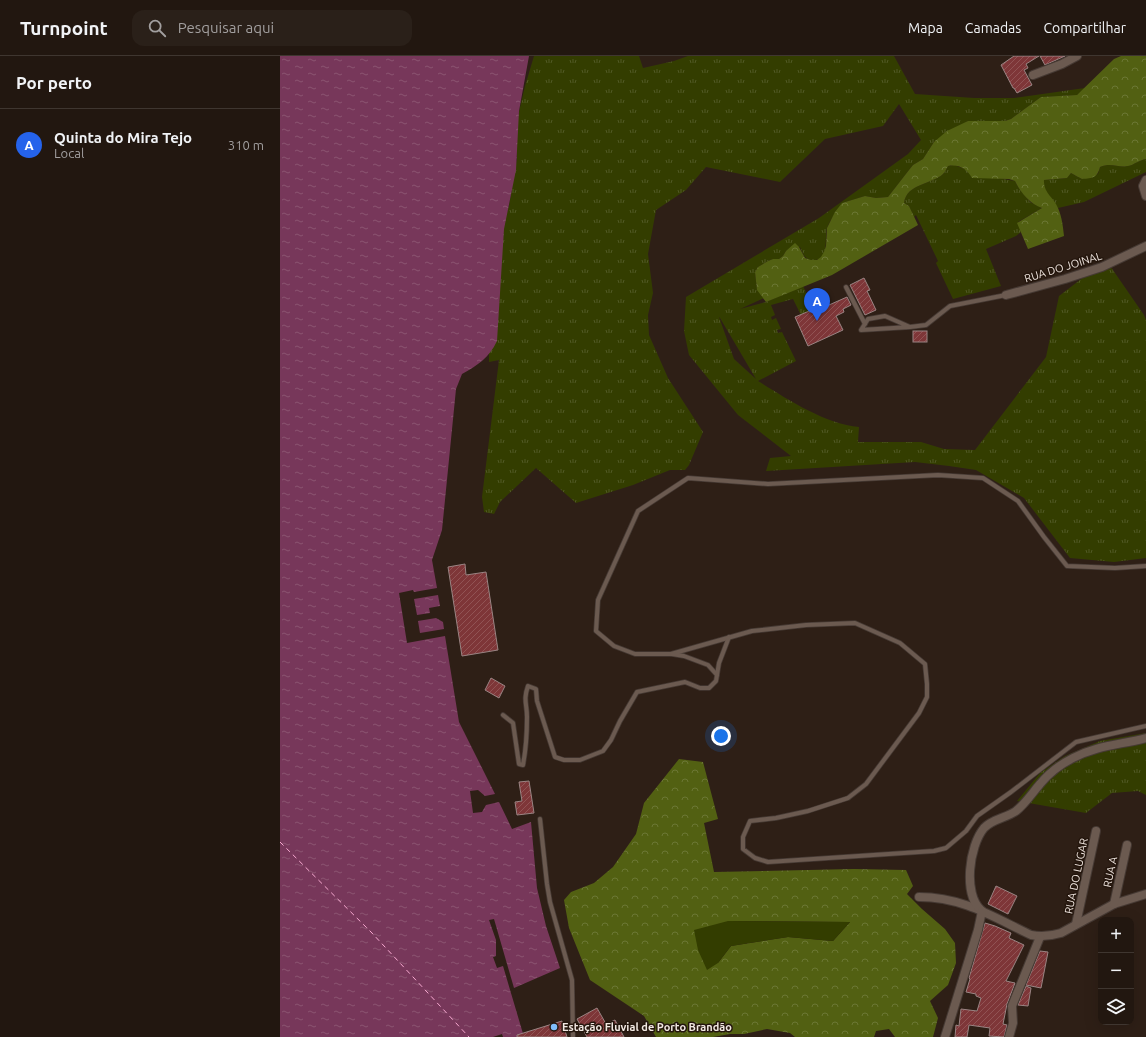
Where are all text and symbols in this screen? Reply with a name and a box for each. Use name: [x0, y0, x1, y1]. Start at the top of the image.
search box: [132, 10, 412, 46]
text: Turnpoint: [20, 17, 108, 39]
icon: search: [146, 17, 168, 39]
text: Pesquisar aqui: [178, 19, 274, 36]
text: Mapa: [908, 20, 943, 36]
text: Camadas: [965, 20, 1021, 36]
text: Compartilhar: [1043, 20, 1126, 36]
text: Por perto: [16, 73, 92, 92]
text: Quinta do Mira Tejo: [54, 129, 192, 146]
text: A: [24, 138, 34, 152]
text: 310 m: [228, 138, 264, 152]
text: Local: [54, 146, 84, 160]
street label: RUA DO JOINAL: [1023, 249, 1103, 284]
pin: A: [804, 288, 830, 321]
your location: [711, 726, 731, 746]
street label: RUA DO LUGAR: [1062, 837, 1090, 915]
street label: RUA A: [1101, 855, 1119, 888]
map controls: [1098, 917, 1134, 1025]
button: +: [1098, 917, 1134, 953]
button: −: [1098, 953, 1134, 989]
button: layers: [1098, 989, 1134, 1025]
place label: Estação Fluvial de Porto Brandão: [562, 1021, 732, 1033]
marker: Estação Fluvial de Porto Brandão: [549, 1022, 559, 1032]

